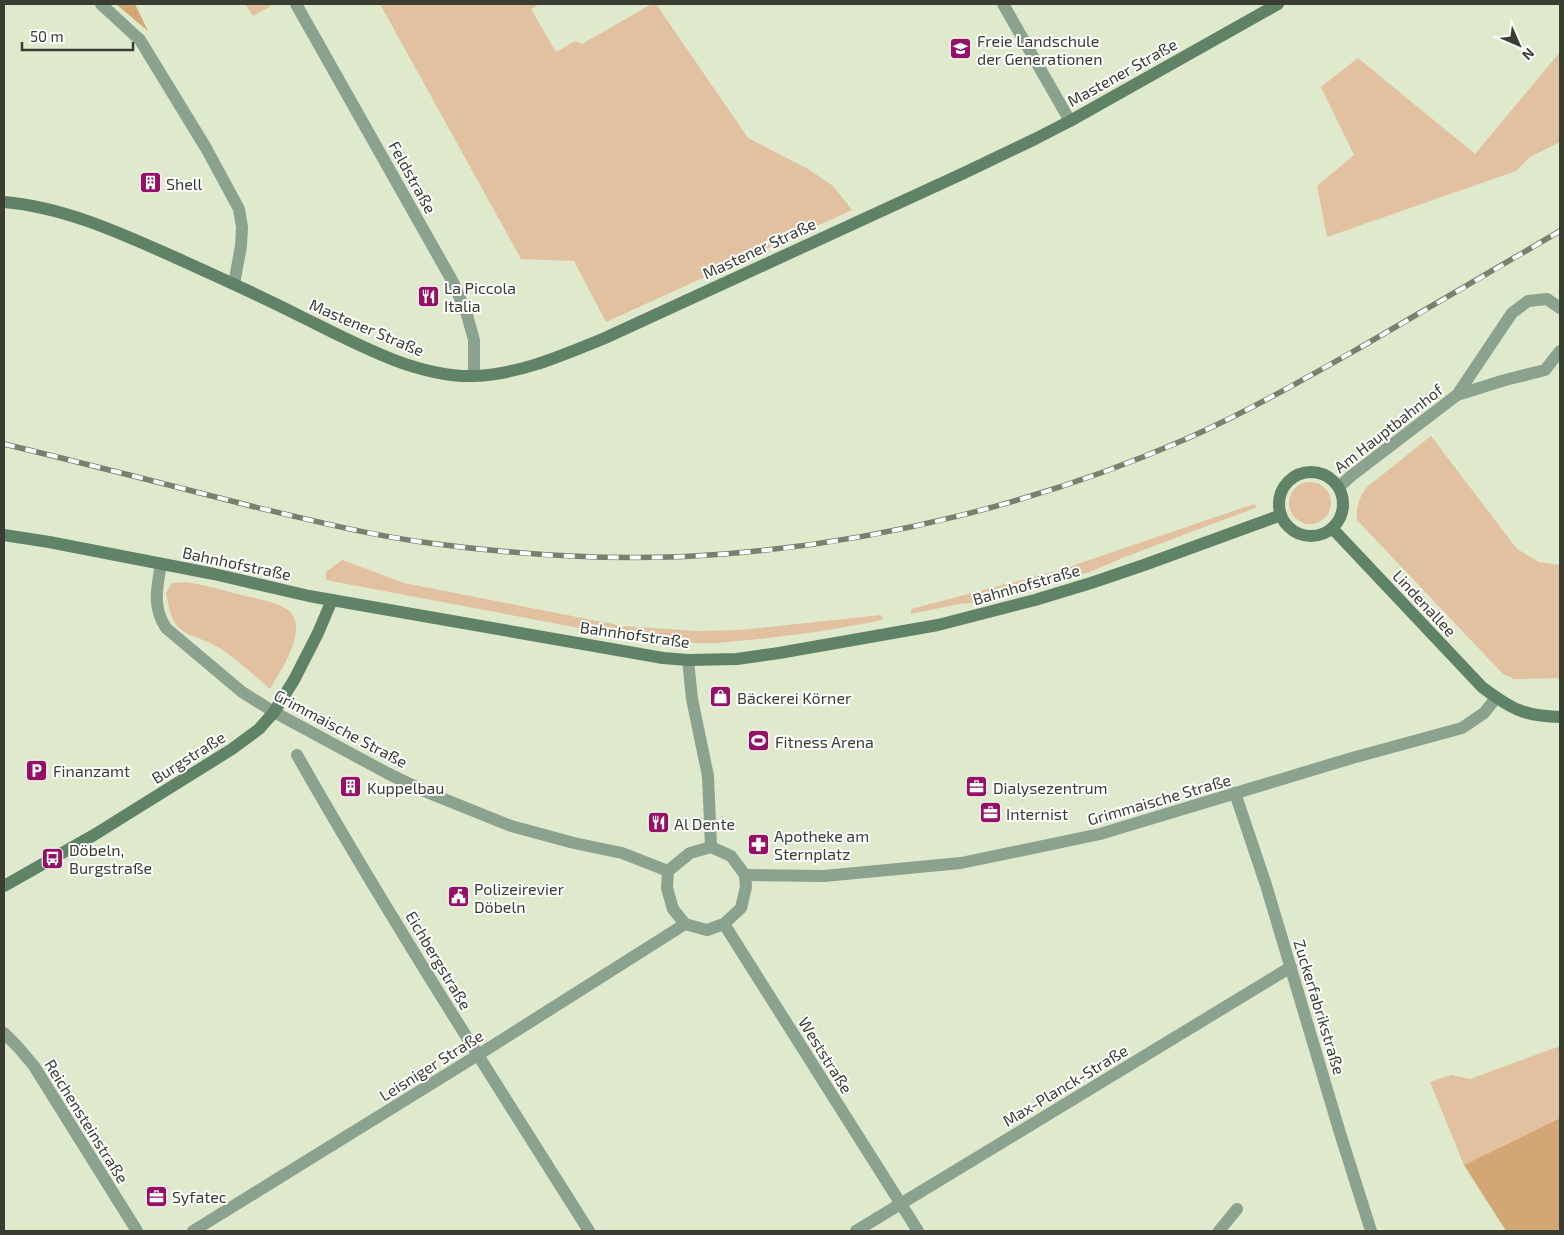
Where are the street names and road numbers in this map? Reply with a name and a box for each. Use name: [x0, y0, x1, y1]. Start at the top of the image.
street label: Mastener Straße: [1064, 34, 1180, 110]
street label: Feldstraße: [385, 138, 441, 216]
street label: Mastener Straße: [699, 213, 819, 283]
street label: Mastener Straße: [307, 294, 427, 360]
street label: Am Hauptbahnhof: [1330, 379, 1447, 476]
street label: Bahnhofstraße: [181, 542, 293, 584]
street label: Bahnhofstraße: [970, 560, 1082, 608]
street label: Lindenallee: [1389, 566, 1461, 640]
street label: Bahnhofstraße: [579, 617, 691, 651]
street label: Grimmaische Straße: [271, 685, 411, 771]
street label: Burgstraße: [148, 727, 228, 787]
street label: Grimmaische Straße: [1085, 769, 1233, 829]
street label: Eichbergstraße: [402, 907, 476, 1013]
street label: Zuckerfabrikstraße: [1290, 937, 1350, 1077]
street label: Weststraße: [795, 1013, 857, 1097]
street label: Leisniger Straße: [376, 1025, 486, 1105]
street label: Max-Planck-Straße: [999, 1040, 1131, 1130]
street label: Reichensteinstraße: [41, 1056, 133, 1186]

